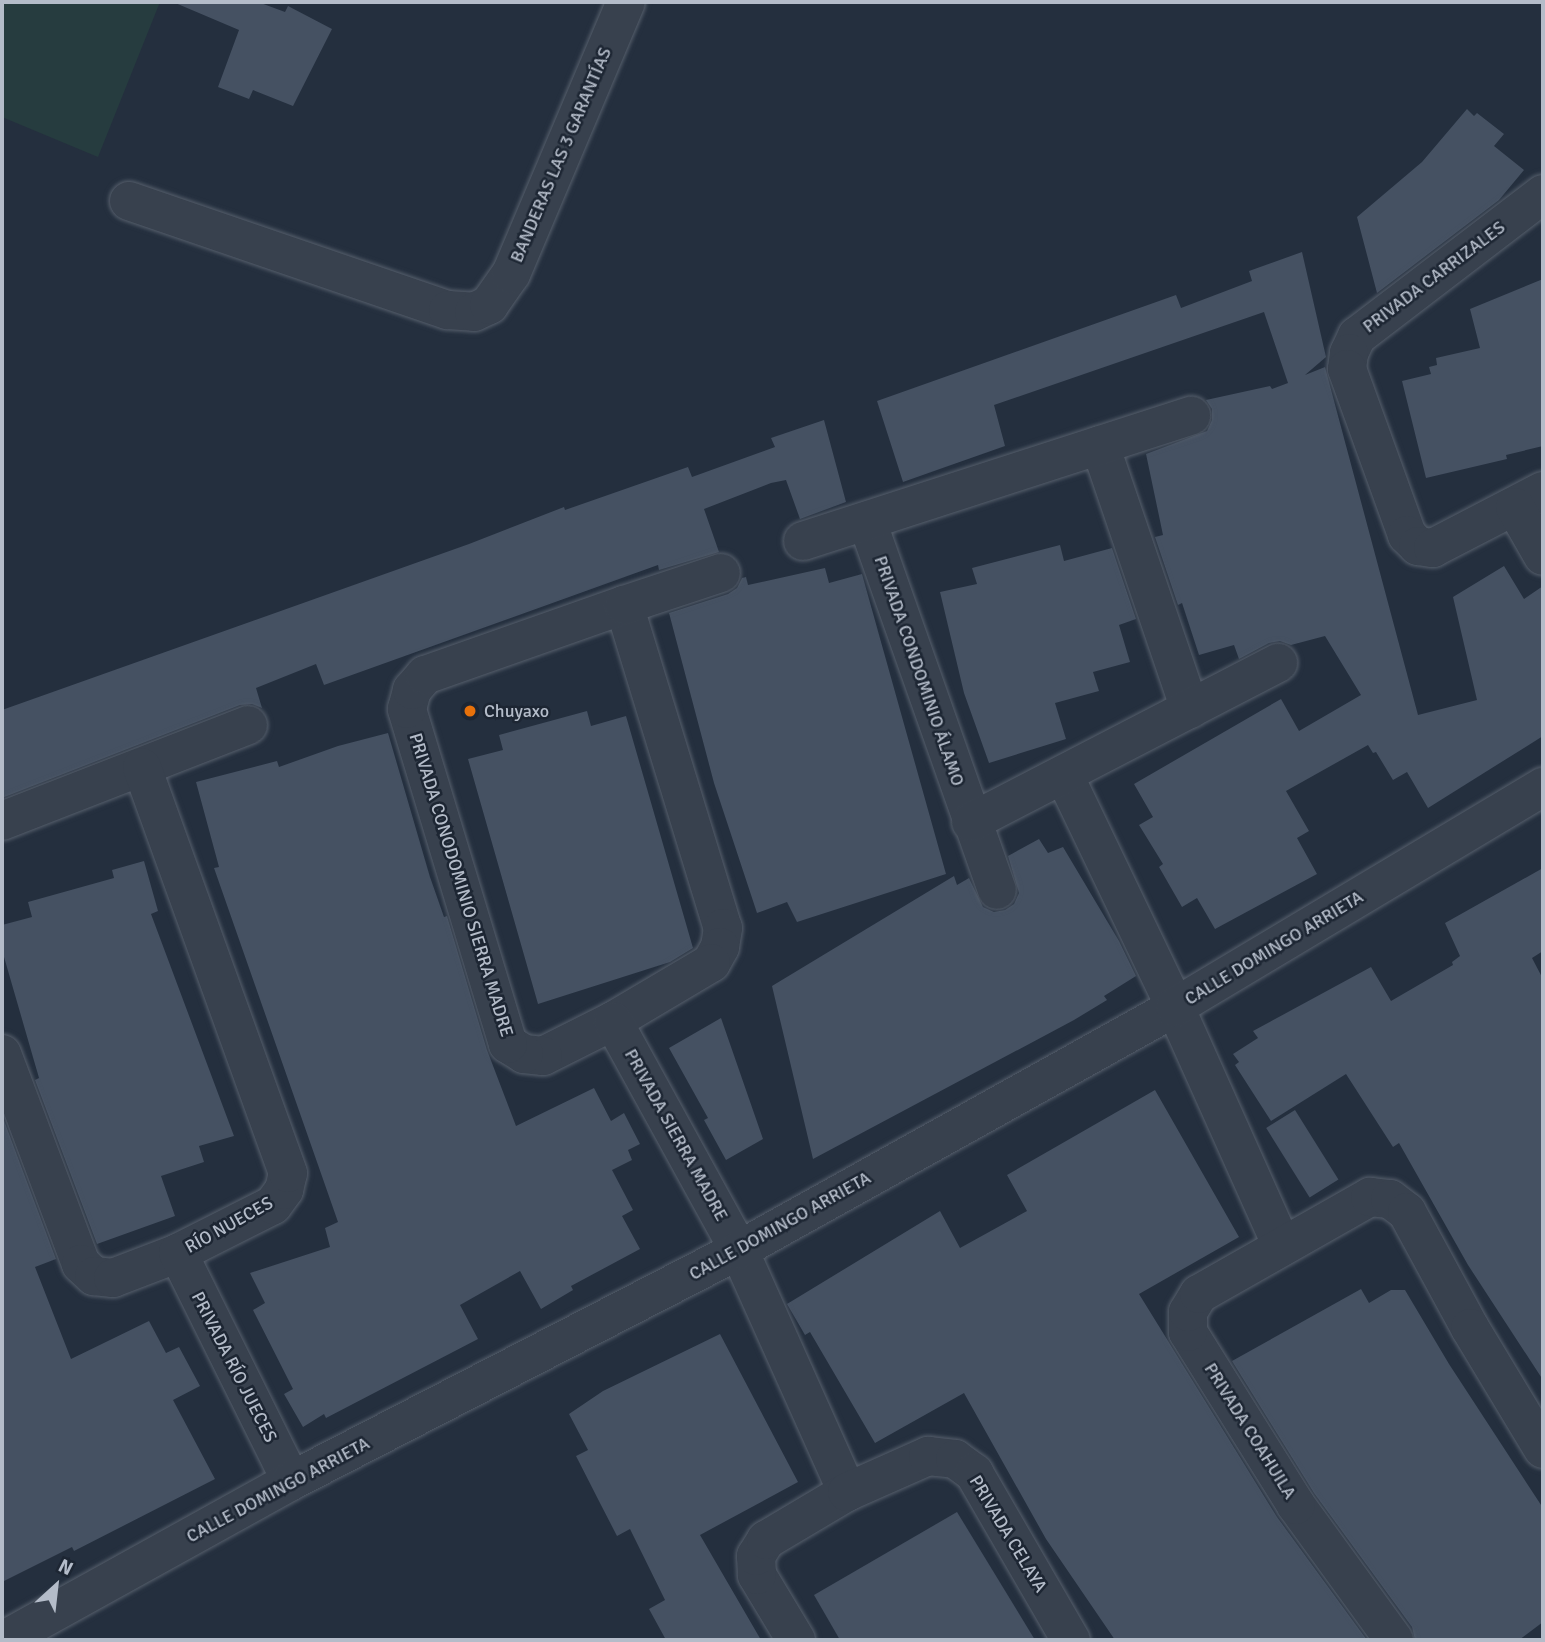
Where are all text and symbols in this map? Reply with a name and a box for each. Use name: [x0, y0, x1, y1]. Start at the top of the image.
street label: BANDERAS LAS 3 GARANTÍAS: [506, 44, 616, 266]
street label: PRIVADA CARRIZALES: [1359, 216, 1509, 338]
street label: PRIVADA CONDOMINIO ÁLAMO: [869, 553, 969, 789]
place label: Chuyaxo: [484, 700, 549, 722]
marker: Chuyaxo: [462, 703, 478, 719]
street label: PRIVADA CONODOMINIO SIERRA MADRE: [404, 730, 518, 1040]
street label: CALLE DOMINGO ARRIETA: [1181, 886, 1367, 1010]
street label: PRIVADA SIERRA MADRE: [620, 1045, 732, 1225]
street label: CALLE DOMINGO ARRIETA: [685, 1167, 875, 1285]
street label: RÍO NUECES: [181, 1192, 277, 1258]
street label: PRIVADA RÍO JUECES: [187, 1288, 281, 1446]
street label: PRIVADA COAHUILA: [1199, 1359, 1301, 1503]
street label: CALLE DOMINGO ARRIETA: [183, 1433, 373, 1547]
street label: PRIVADA CELAYA: [965, 1472, 1051, 1596]
north arrow: [21, 1551, 91, 1621]
text: N: [54, 1554, 77, 1581]

